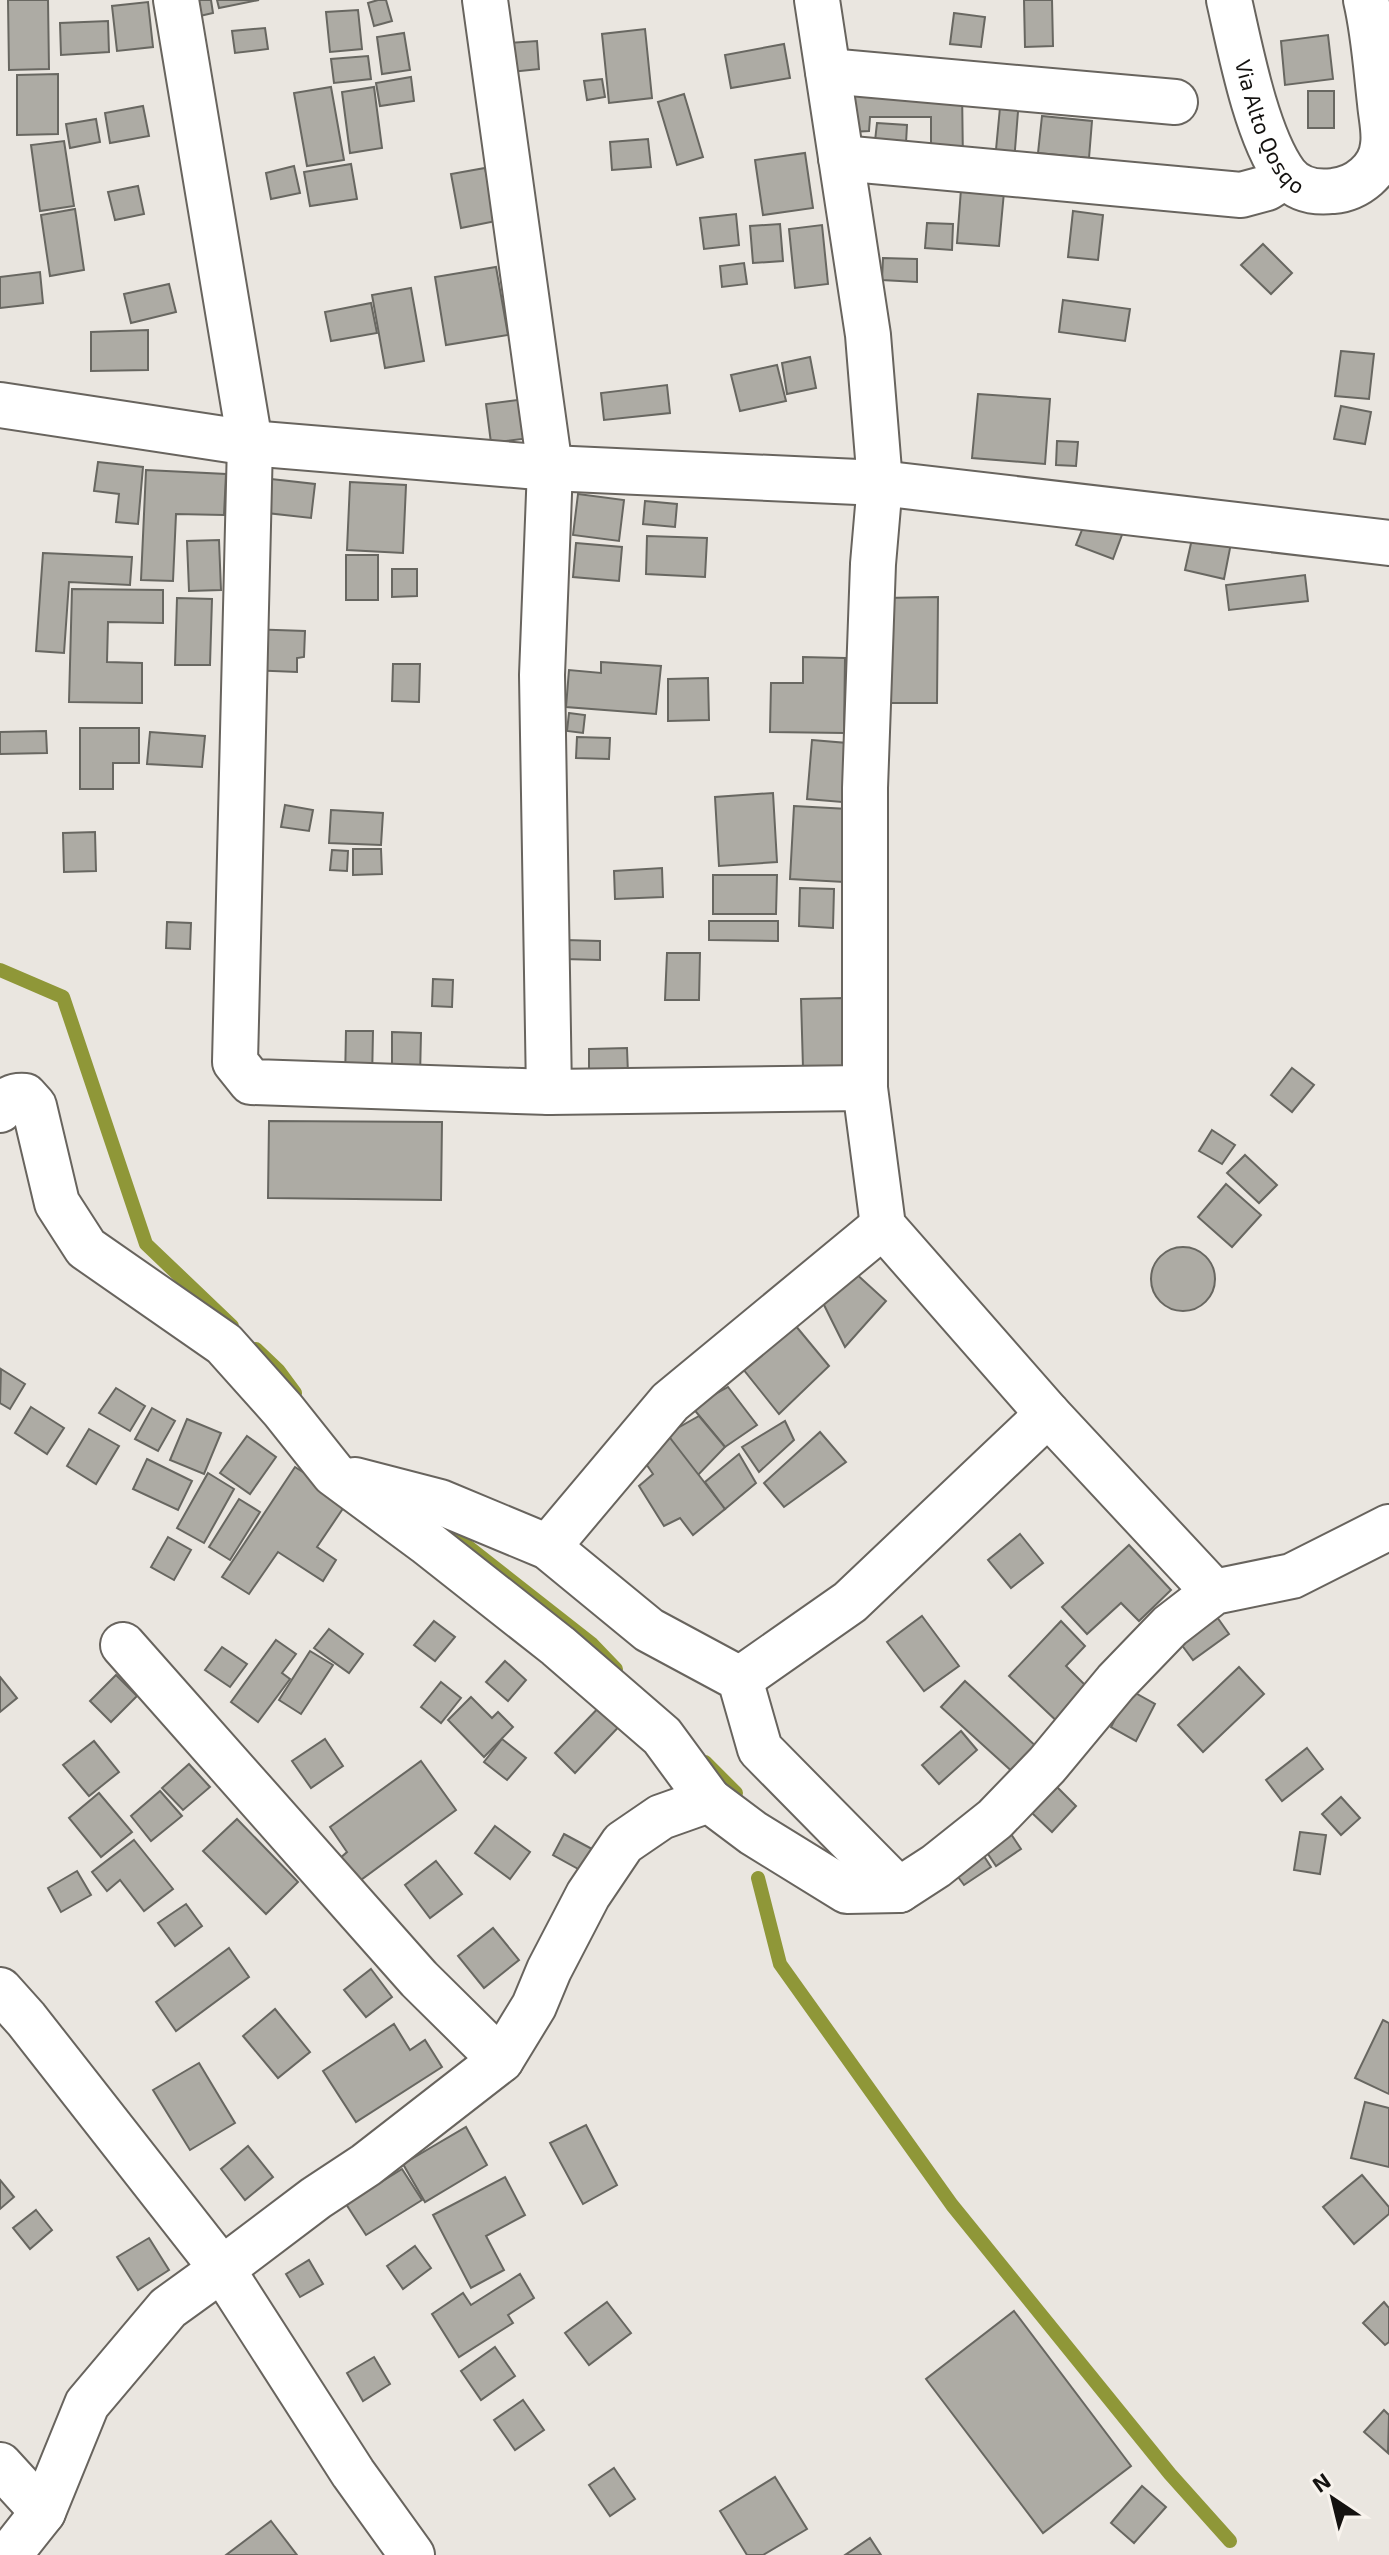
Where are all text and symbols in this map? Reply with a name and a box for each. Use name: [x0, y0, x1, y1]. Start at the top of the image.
street label: Via Alto Qosqo: [1231, 57, 1310, 198]
north arrow: [1293, 2459, 1373, 2539]
text: N: [1307, 2467, 1335, 2497]

